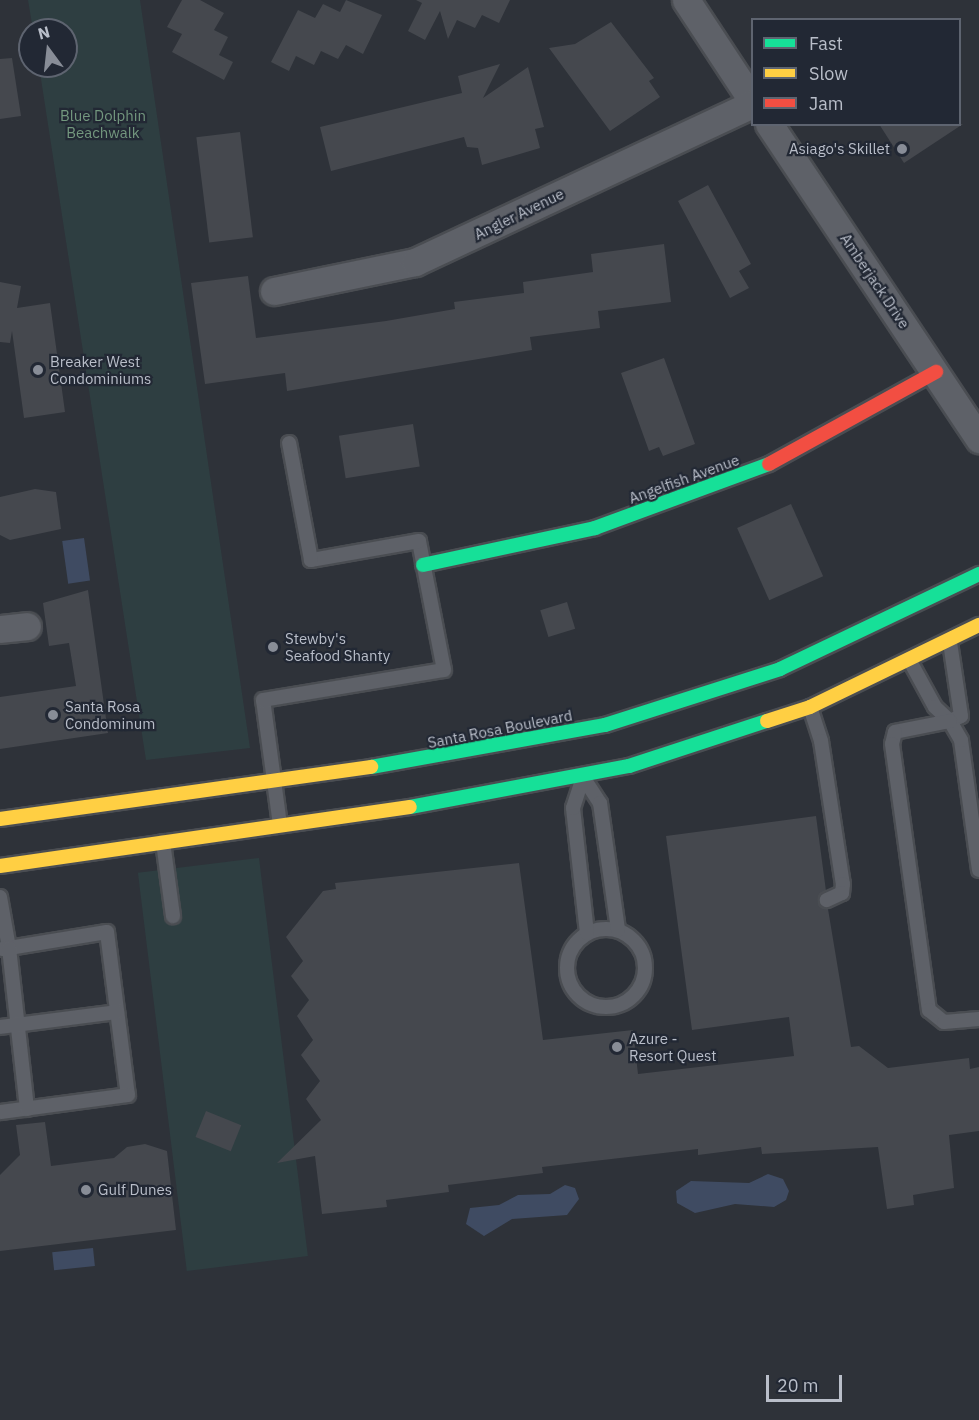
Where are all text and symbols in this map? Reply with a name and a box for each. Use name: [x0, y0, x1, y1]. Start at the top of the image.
north arrow: [18, 18, 78, 78]
legend: [751, 18, 961, 126]
text: N: [36, 21, 52, 44]
text: Fast: [809, 32, 843, 55]
text: Slow: [809, 62, 848, 85]
text: Jam: [809, 92, 844, 115]
park label: Blue Dolphin Beachwalk: [60, 106, 146, 141]
place label: Asiago's Skillet: [789, 140, 890, 158]
marker: Asiago's Skillet: [895, 142, 909, 156]
street label: Angler Avenue: [471, 185, 567, 243]
street label: Amberjack Drive: [837, 230, 913, 332]
place label: Breaker West Condominiums: [50, 352, 151, 387]
marker: Breaker West Condominiums: [31, 363, 45, 377]
street label: Angelfish Avenue: [626, 451, 742, 507]
place label: Stewby's Seafood Shanty: [285, 629, 390, 664]
marker: Stewby's Seafood Shanty: [266, 640, 280, 654]
place label: Santa Rosa Condominum: [65, 697, 155, 732]
street label: Santa Rosa Boulevard: [426, 706, 574, 752]
marker: Santa Rosa Condominum: [46, 708, 60, 722]
place label: Azure - Resort Quest: [629, 1029, 717, 1064]
marker: Azure - Resort Quest: [610, 1040, 624, 1054]
place label: Gulf Dunes: [98, 1181, 172, 1199]
marker: Gulf Dunes: [79, 1183, 93, 1197]
scale bar: [769, 1363, 846, 1401]
text: 20 m: [777, 1374, 819, 1397]

